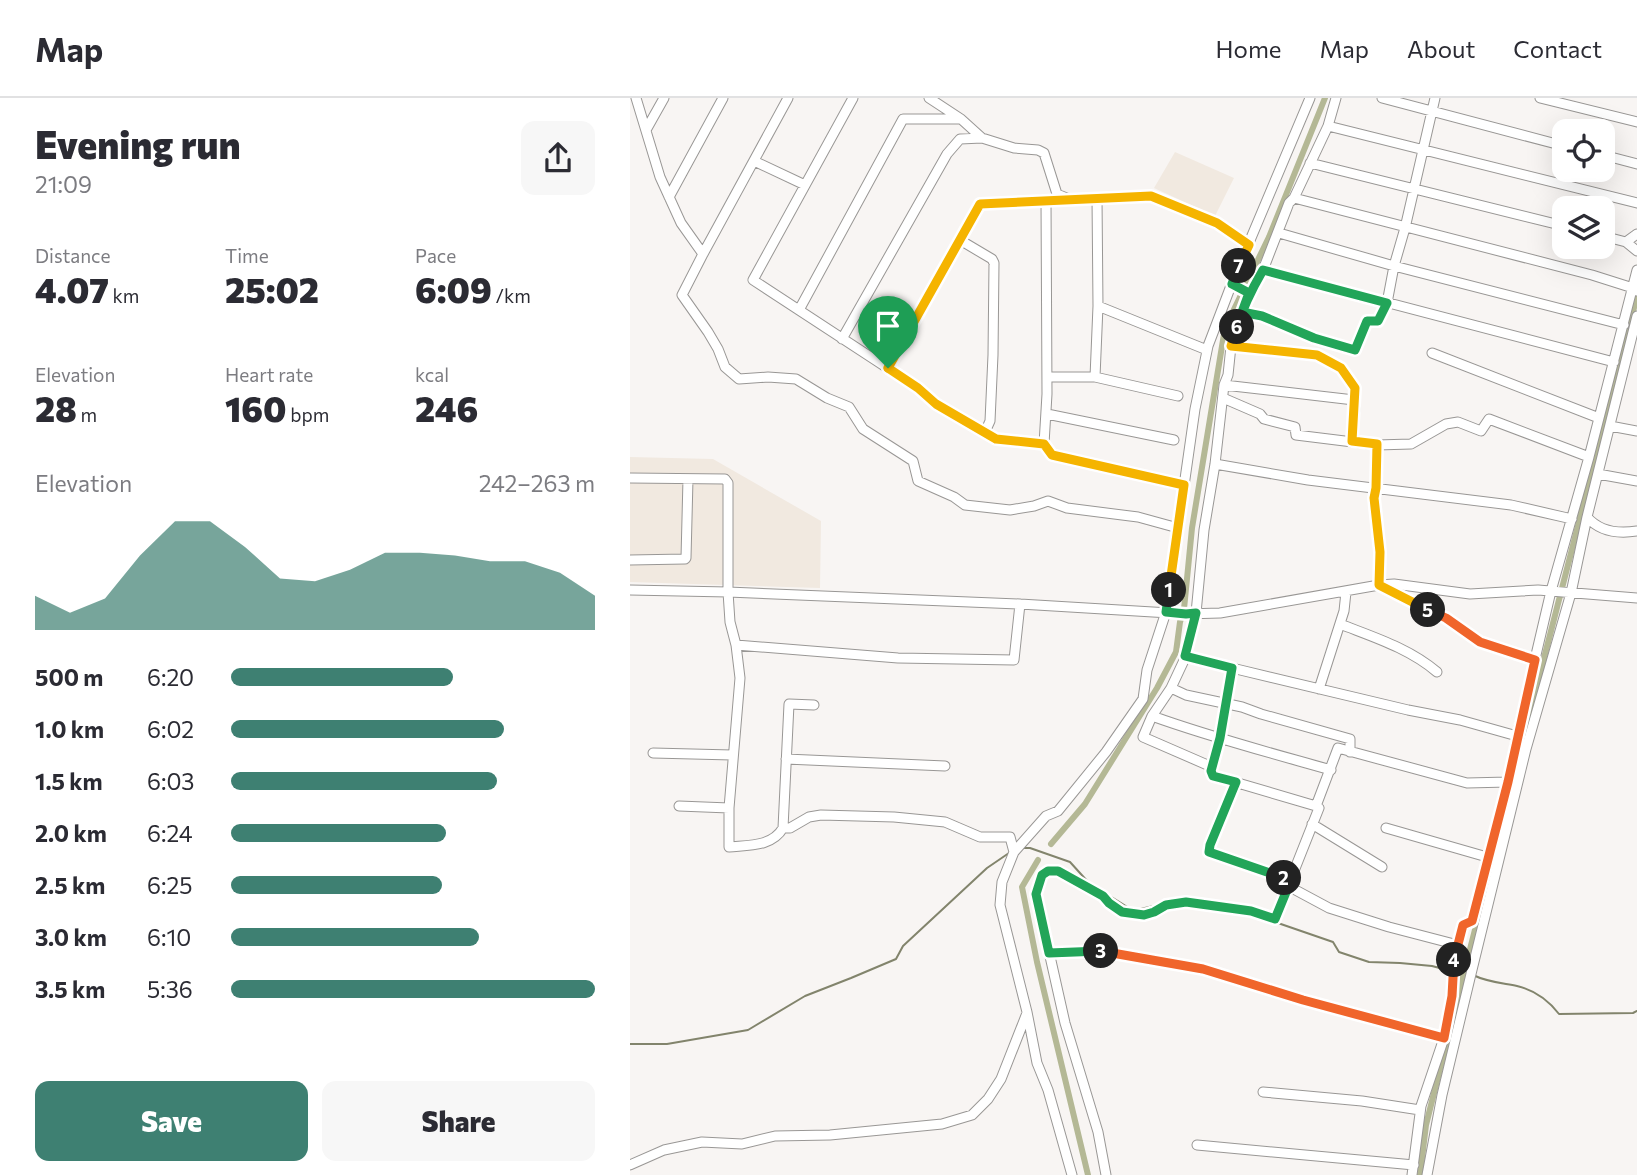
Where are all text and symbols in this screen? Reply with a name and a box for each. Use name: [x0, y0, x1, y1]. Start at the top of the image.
text: Map: [35, 28, 103, 69]
text: Home: [1216, 34, 1282, 63]
text: Map: [1320, 34, 1369, 63]
text: About: [1407, 34, 1475, 63]
text: Contact: [1513, 34, 1602, 63]
map controls: [1552, 119, 1615, 259]
button: locate: [1552, 119, 1615, 182]
text: Evening run: [35, 120, 241, 167]
button: share: [521, 121, 595, 195]
text: 21:09: [35, 170, 92, 198]
button: layers: [1552, 196, 1615, 259]
text: Distance: [35, 244, 111, 267]
text: Time: [225, 244, 269, 267]
text: Pace: [415, 244, 456, 267]
pin: 7: [1222, 248, 1256, 284]
text: 7: [1233, 254, 1244, 277]
text: 4.07: [35, 267, 109, 310]
text: 25:02: [225, 267, 319, 310]
text: 6:09: [415, 267, 492, 310]
text: km: [109, 284, 139, 307]
text: /km: [492, 284, 531, 307]
pin: [858, 296, 918, 368]
icon: arrive: [869, 307, 907, 345]
pin: 6: [1220, 310, 1254, 344]
text: 6: [1231, 315, 1242, 338]
text: Elevation: [35, 363, 115, 386]
text: Heart rate: [225, 363, 313, 386]
text: kcal: [415, 363, 449, 386]
text: 28: [35, 386, 77, 429]
text: 160: [225, 386, 287, 429]
text: 246: [415, 386, 478, 429]
text: m: [77, 403, 97, 426]
text: bpm: [287, 403, 329, 426]
text: Elevation: [35, 469, 132, 497]
text: 242–263 m: [479, 469, 595, 497]
pin: 1: [1152, 573, 1186, 608]
text: 1: [1164, 578, 1173, 601]
pin: 5: [1410, 592, 1446, 628]
text: 5: [1422, 598, 1433, 621]
text: 500 m: [35, 663, 103, 691]
text: 6:20: [147, 663, 194, 691]
text: 1.0 km: [35, 715, 104, 743]
text: 6:02: [147, 715, 194, 743]
text: 1.5 km: [35, 767, 103, 795]
text: 6:03: [147, 767, 194, 795]
text: 2.0 km: [35, 819, 107, 847]
text: 6:24: [147, 819, 193, 847]
pin: 2: [1266, 860, 1302, 896]
text: 2: [1278, 866, 1289, 889]
text: 2.5 km: [35, 871, 105, 899]
text: 6:25: [147, 871, 192, 899]
text: 3.0 km: [35, 923, 107, 951]
text: 6:10: [147, 923, 191, 951]
pin: 3: [1084, 934, 1119, 968]
text: 3: [1095, 939, 1106, 962]
pin: 4: [1436, 942, 1472, 978]
text: 4: [1448, 948, 1459, 971]
text: 3.5 km: [35, 975, 105, 1003]
text: 5:36: [147, 975, 193, 1003]
button: Save: [35, 1081, 308, 1161]
button: Share: [322, 1081, 595, 1161]

